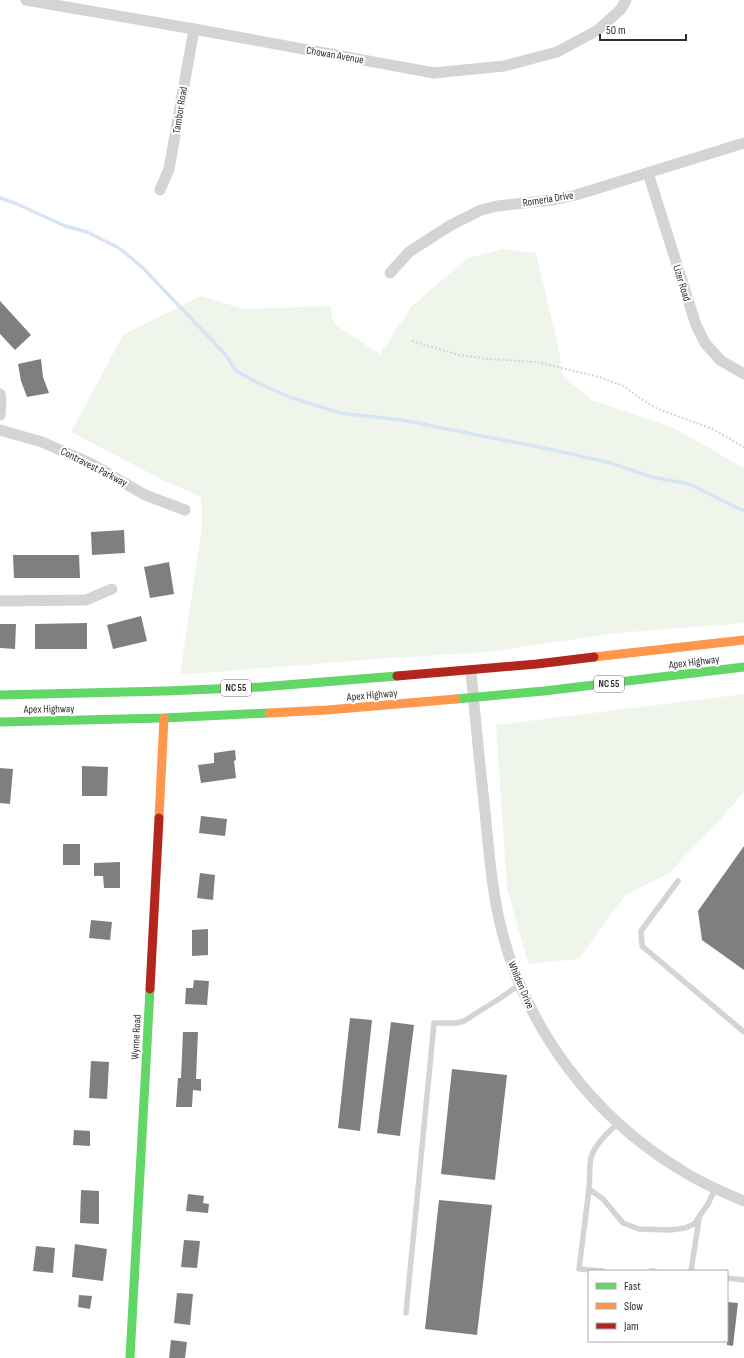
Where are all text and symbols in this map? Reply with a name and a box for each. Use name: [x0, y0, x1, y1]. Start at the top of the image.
scale bar: [600, 16, 686, 42]
text: 50 m: [606, 23, 626, 38]
street label: Chowan Avenue: [305, 44, 365, 66]
street label: Tambor Road: [170, 85, 190, 134]
street label: Romeria Drive: [522, 189, 574, 209]
street label: Lizer Road: [670, 263, 694, 303]
street label: Contravest Parkway: [58, 445, 130, 490]
street label: Apex Highway: [667, 652, 721, 672]
road number: NC 55: [594, 676, 624, 692]
road number: NC 55: [221, 680, 251, 696]
street label: Apex Highway: [345, 686, 399, 704]
street label: Apex Highway: [22, 702, 75, 716]
street label: Whilden Drive: [505, 959, 537, 1011]
street label: Wynne Road: [128, 1014, 144, 1060]
legend: [588, 1270, 728, 1342]
text: Fast: [624, 1279, 641, 1294]
text: Slow: [624, 1299, 643, 1314]
text: Jam: [623, 1319, 639, 1334]

